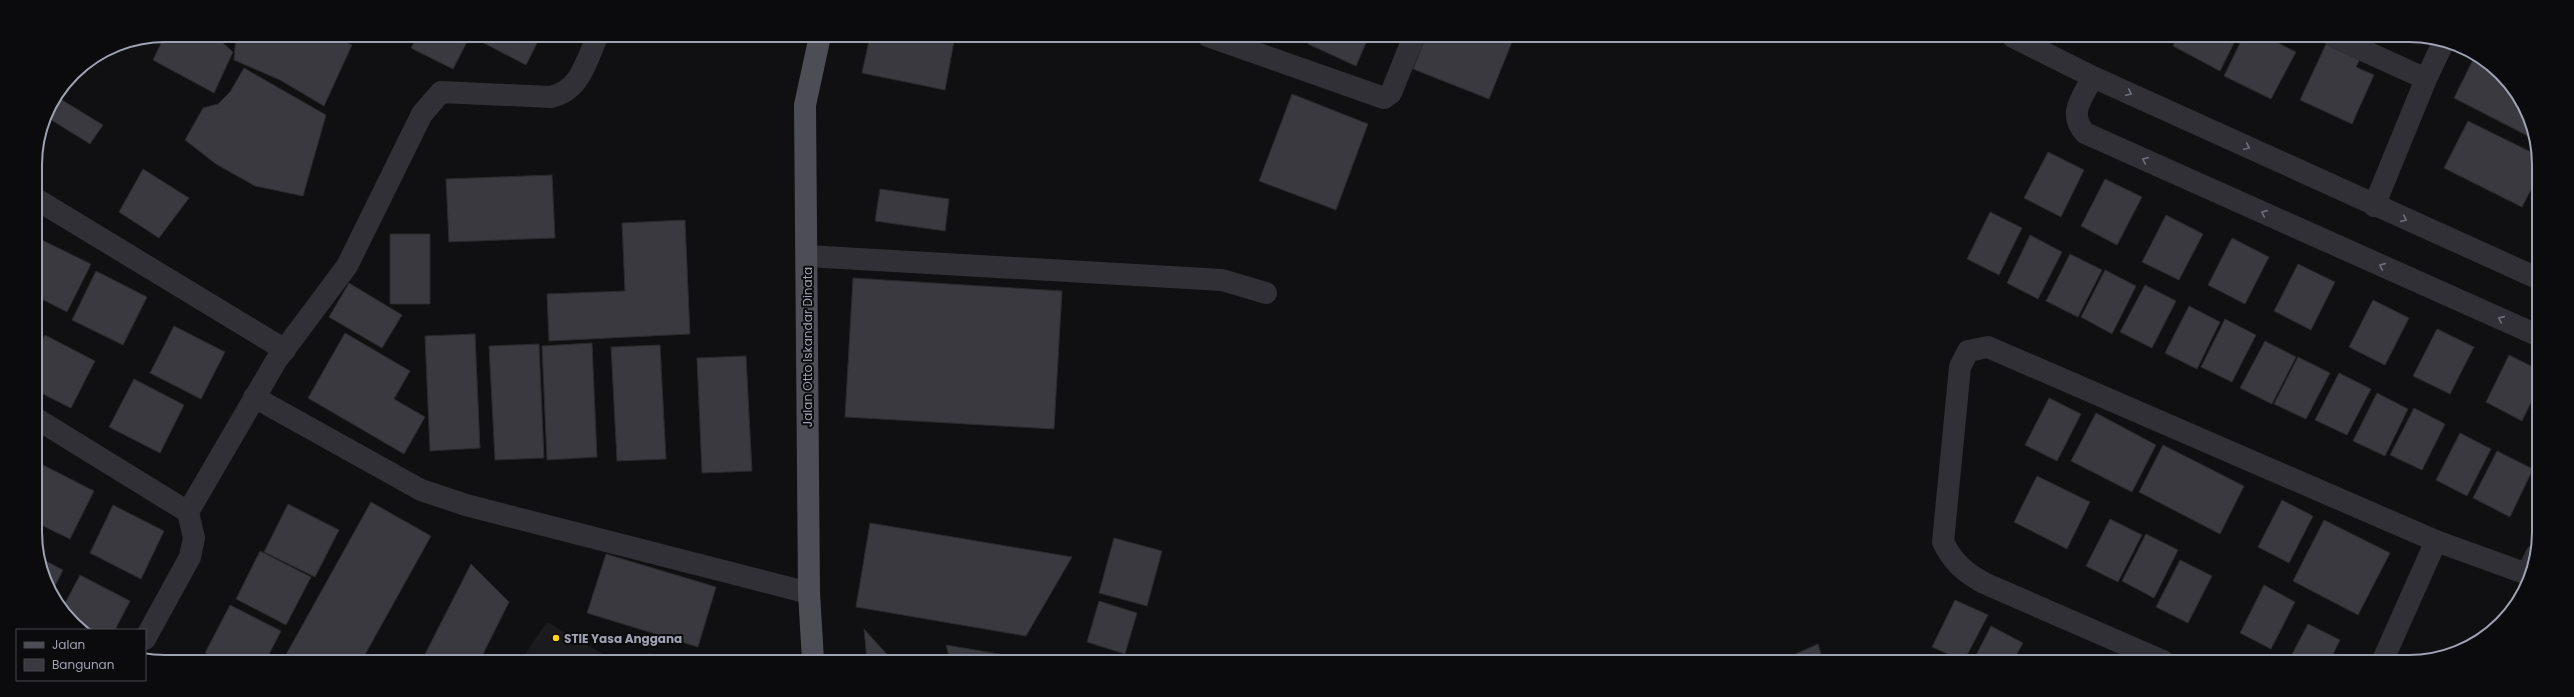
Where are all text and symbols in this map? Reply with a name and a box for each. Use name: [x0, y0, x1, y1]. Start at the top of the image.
one-way arrow: [2124, 88, 2132, 96]
one-way arrow: [2243, 142, 2250, 150]
one-way arrow: [2142, 157, 2149, 165]
one-way arrow: [2260, 210, 2268, 218]
one-way arrow: [2400, 214, 2407, 222]
one-way arrow: [2379, 263, 2387, 271]
street label: Jalan Otto Iskandar Dinata: [799, 267, 816, 427]
one-way arrow: [2498, 316, 2505, 324]
legend: [16, 629, 146, 681]
place label: STIE Yasa Anggana: [564, 630, 682, 647]
marker: STIE Yasa Anggana: [551, 633, 561, 643]
text: Jalan: [52, 636, 85, 653]
text: Bangunan: [52, 656, 114, 673]

